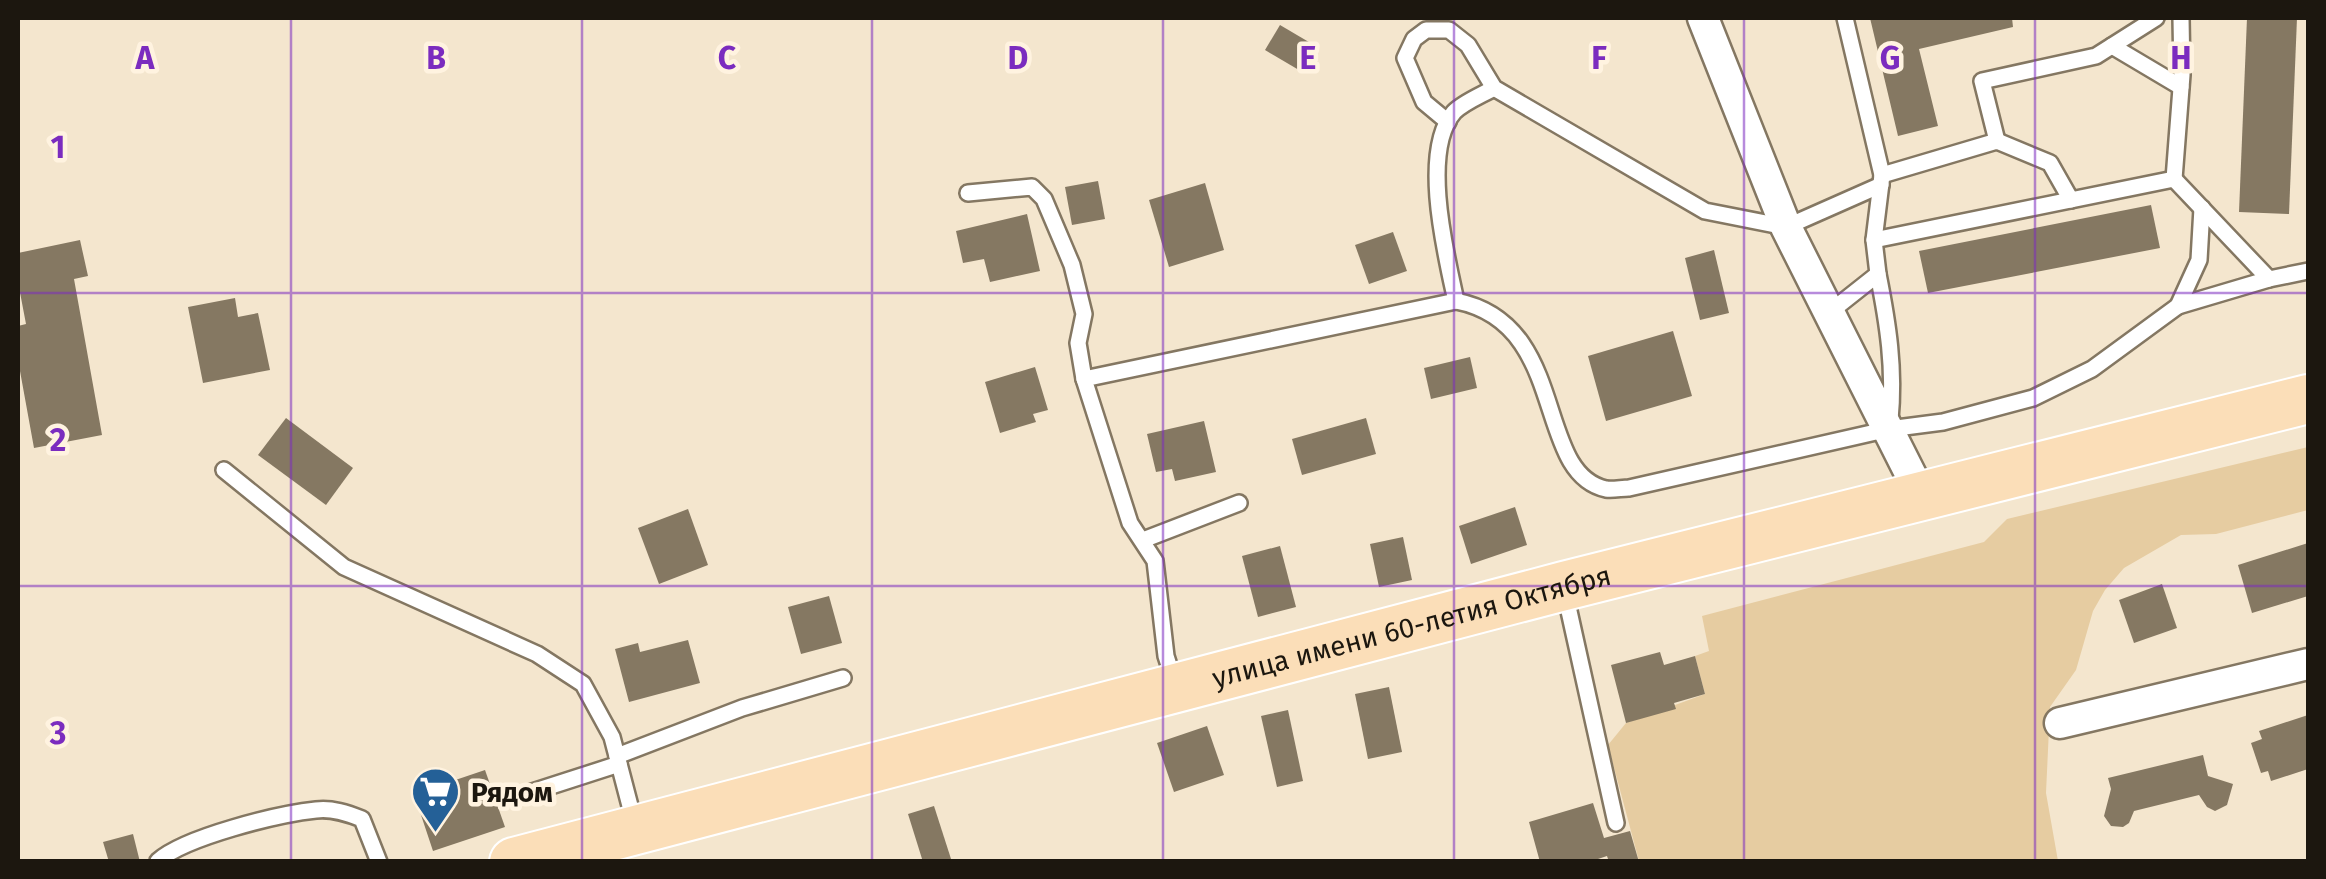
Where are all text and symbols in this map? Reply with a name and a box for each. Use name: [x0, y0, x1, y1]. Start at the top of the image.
text: A: [135, 39, 156, 77]
text: B: [426, 39, 446, 77]
text: C: [718, 39, 737, 77]
text: D: [1008, 39, 1028, 77]
text: E: [1300, 39, 1316, 77]
text: F: [1591, 39, 1607, 77]
text: G: [1880, 39, 1900, 77]
text: H: [2170, 39, 2192, 77]
text: 1: [51, 128, 65, 166]
text: 2: [50, 421, 66, 459]
street label: улица имени 60-летия Октября: [1209, 559, 1615, 695]
text: 3: [49, 714, 66, 752]
supermarket icon: Рядом: [410, 766, 462, 834]
place label: Рядом: [471, 776, 553, 809]

